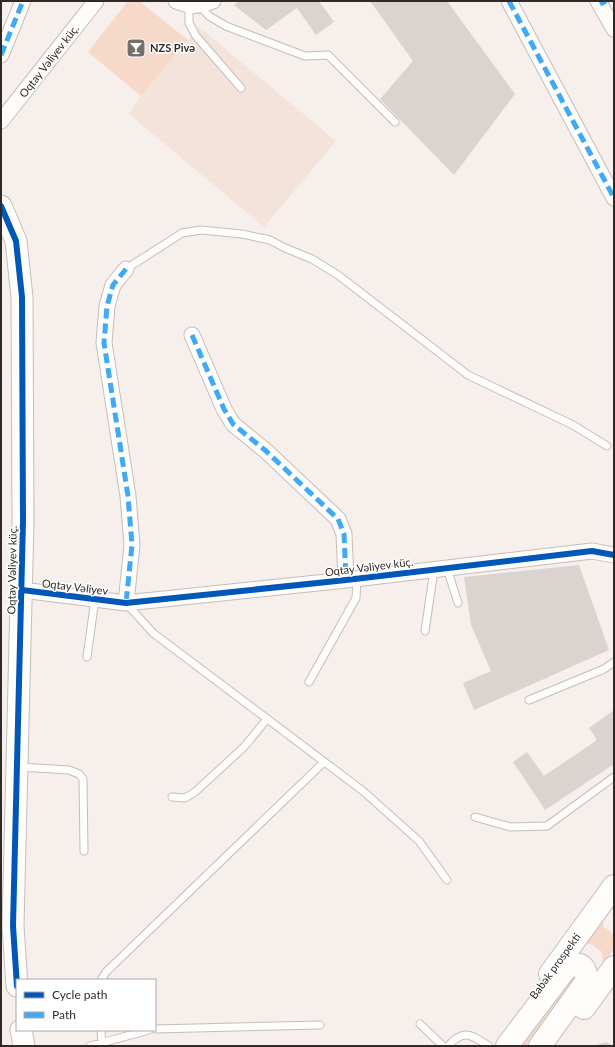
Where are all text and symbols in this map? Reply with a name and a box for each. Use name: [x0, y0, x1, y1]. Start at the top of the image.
street label: Oqtay Vəliyev küç.: [16, 22, 81, 100]
bar icon: NZS Pivə: [125, 37, 147, 59]
place label: NZS Pivə: [150, 41, 195, 54]
street label: Oqtay Vəliyev küç.: [4, 525, 19, 614]
street label: Oqtay Vəliyev küç.: [324, 555, 414, 578]
street label: Oqtay Vəliyev: [41, 576, 109, 597]
street label: Babək prospekti: [526, 930, 583, 1001]
legend: [16, 979, 156, 1031]
text: Cycle path: [52, 987, 107, 1002]
text: Path: [52, 1007, 76, 1022]

